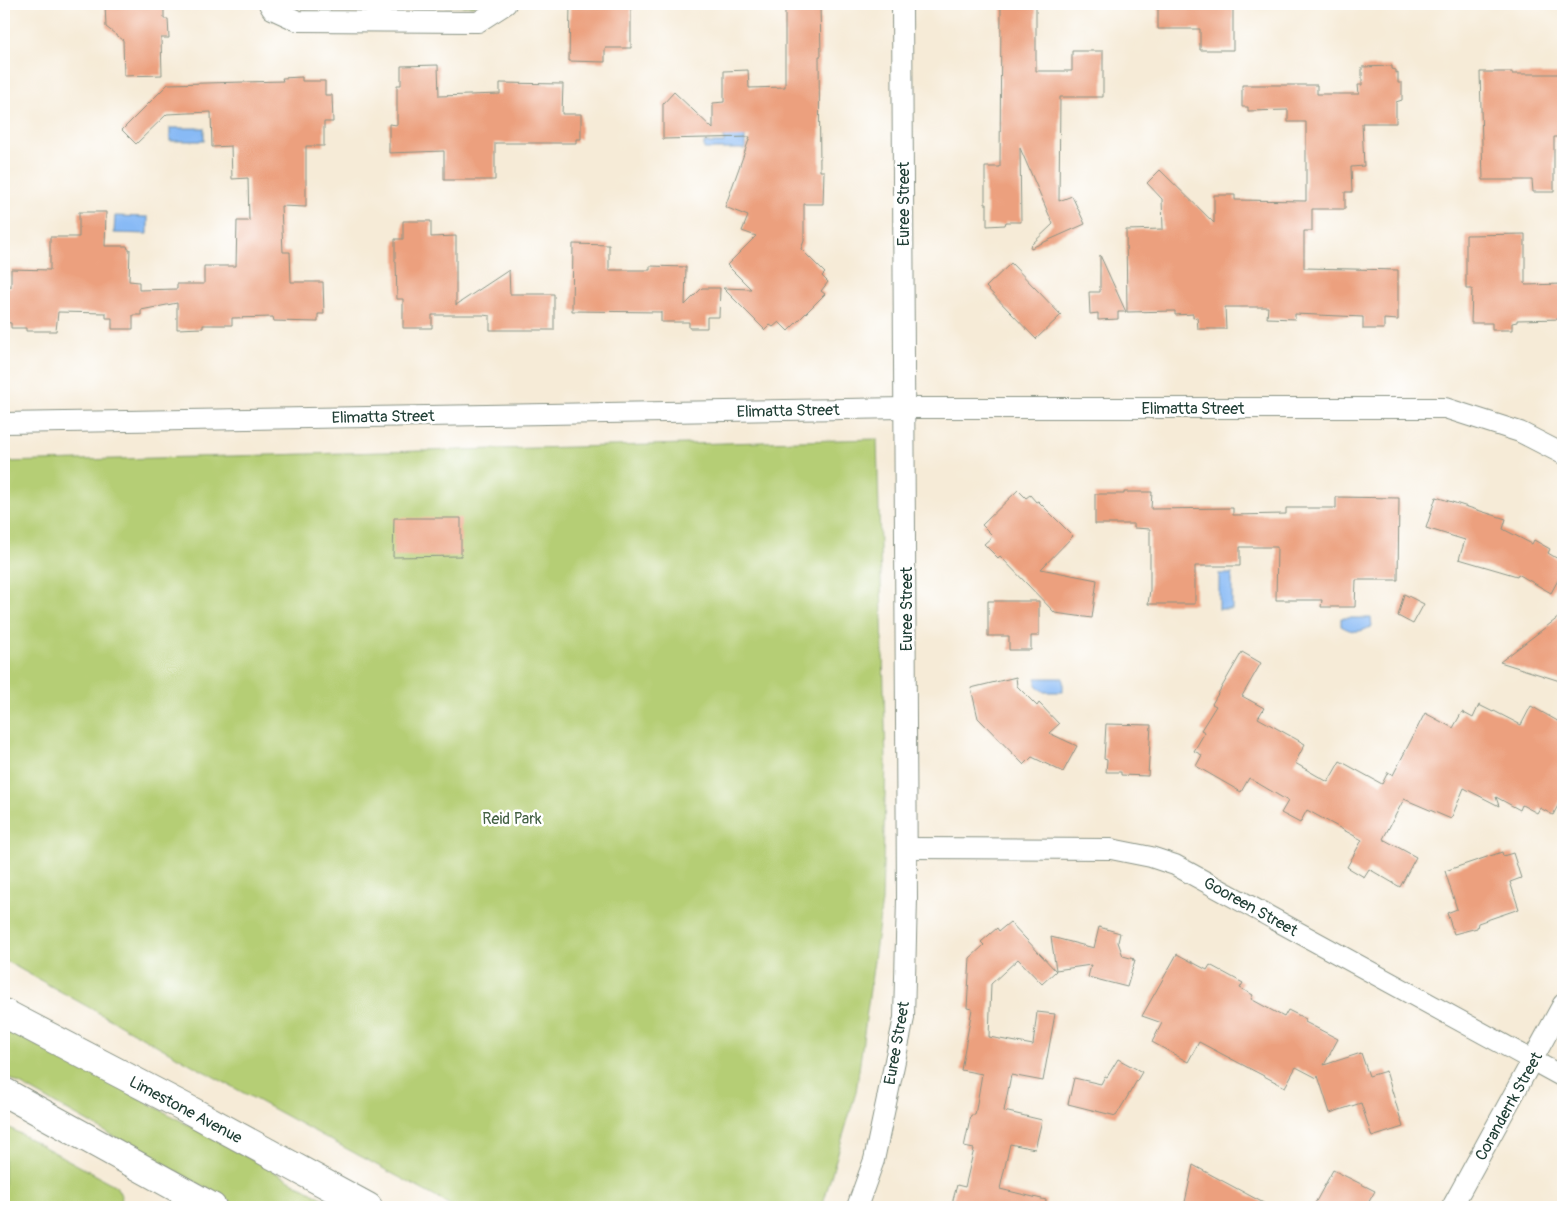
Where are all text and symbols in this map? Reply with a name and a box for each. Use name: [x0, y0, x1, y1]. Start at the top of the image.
street label: Euree Street: [894, 161, 914, 246]
street label: Elimatta Street: [1142, 399, 1245, 419]
street label: Elimatta Street: [736, 400, 840, 422]
street label: Elimatta Street: [331, 406, 435, 428]
street label: Euree Street: [897, 566, 917, 651]
park label: Reid Park: [482, 809, 542, 829]
street label: Gooreen Street: [1200, 873, 1302, 941]
street label: Euree Street: [880, 999, 914, 1086]
street label: Coranderrk Street: [1471, 1048, 1547, 1164]
street label: Limestone Avenue: [126, 1072, 246, 1148]

